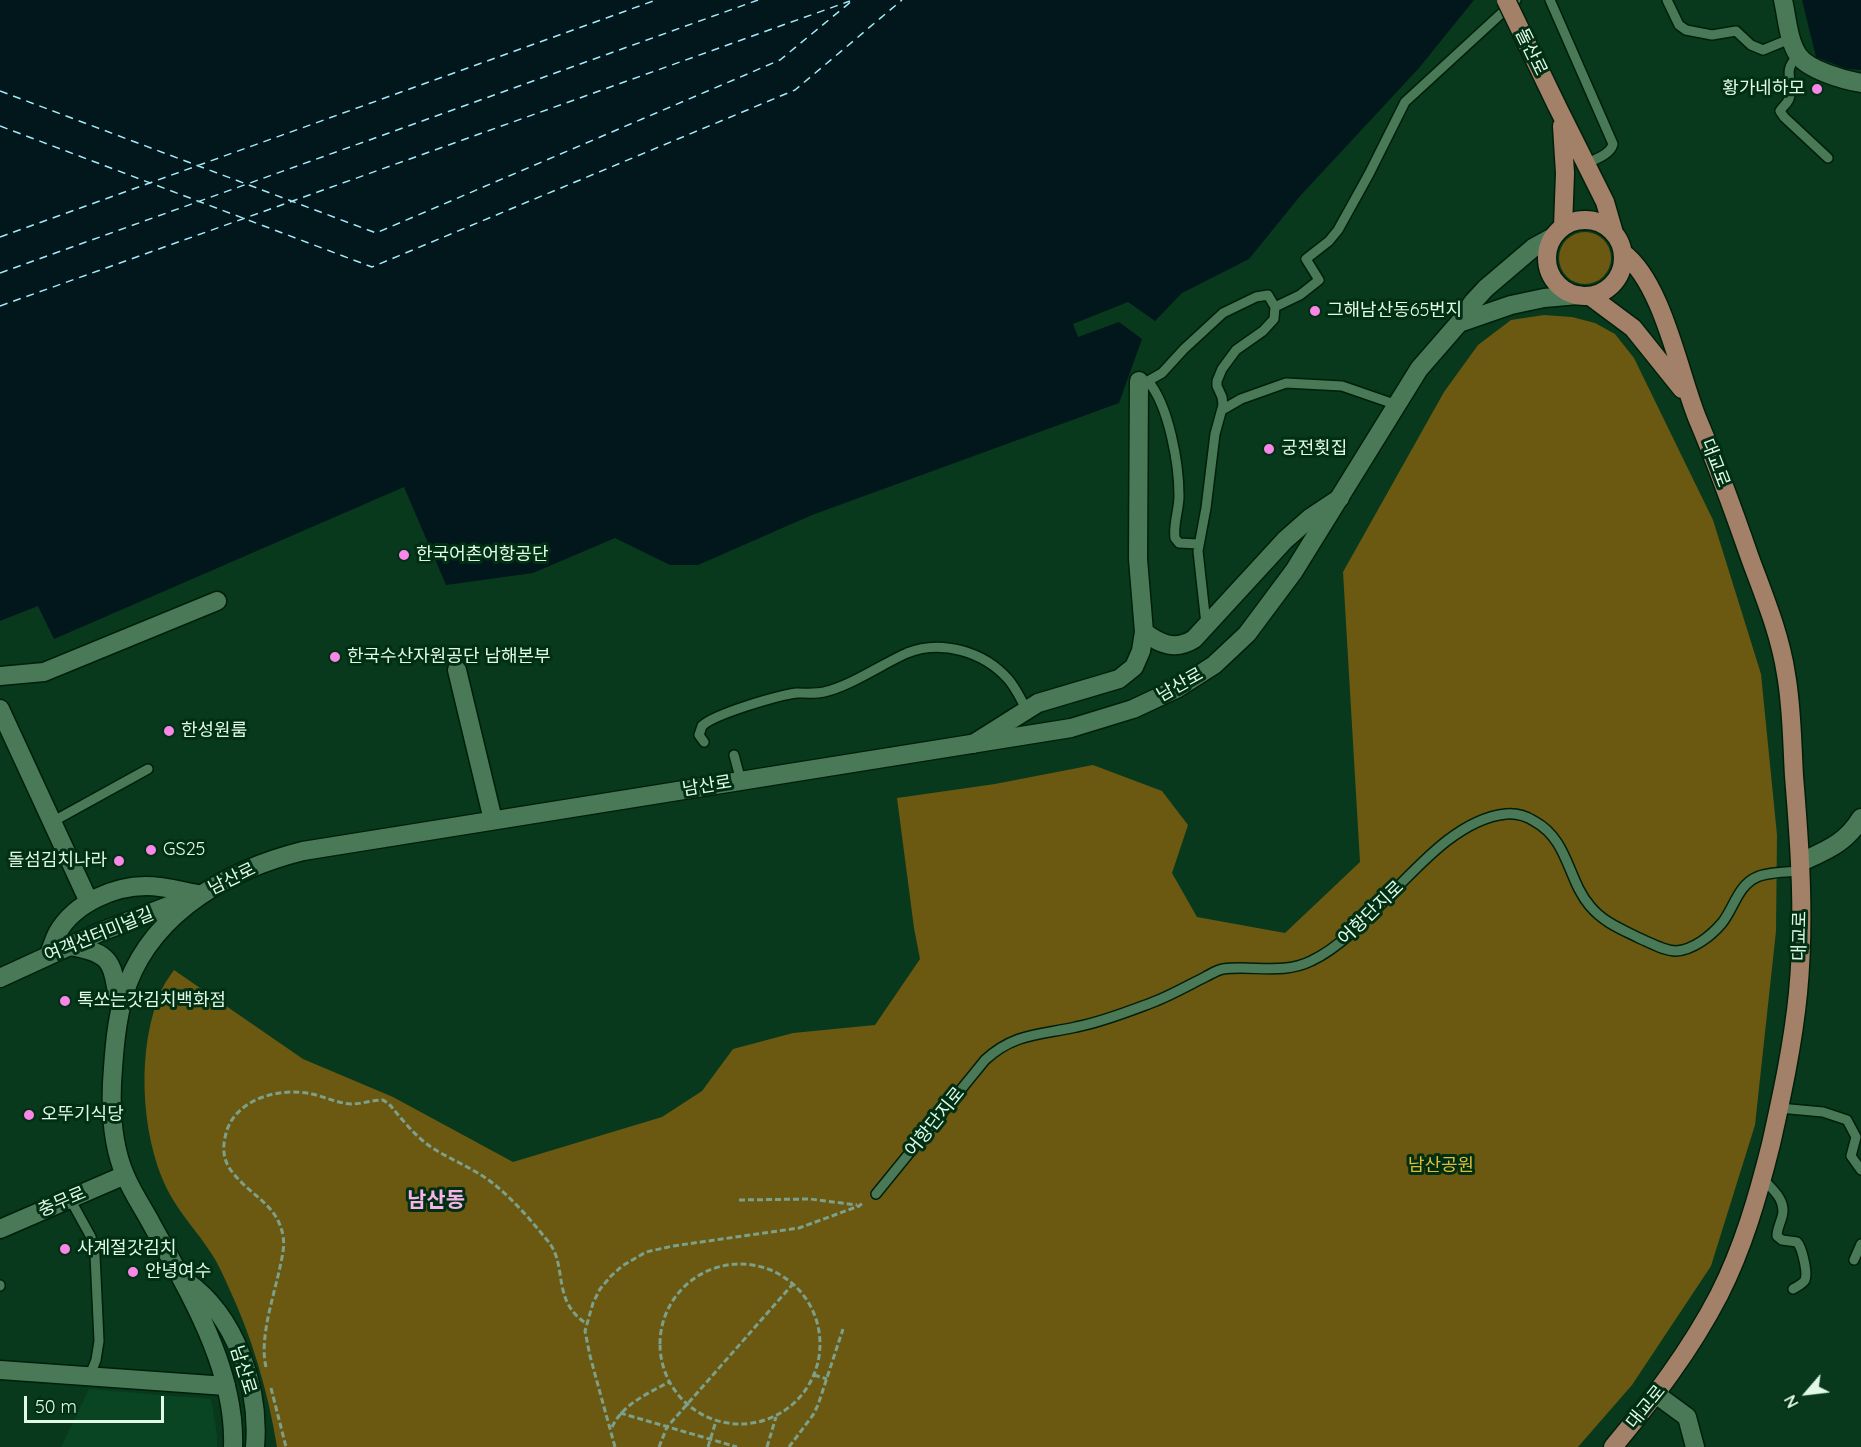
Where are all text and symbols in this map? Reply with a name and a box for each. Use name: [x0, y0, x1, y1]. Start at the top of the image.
street label: 돌산로: [1510, 25, 1552, 79]
place label: 황가네하모: [1722, 78, 1805, 100]
marker: 황가네하모: [1810, 82, 1824, 96]
place label: 그해남산동65번지: [1327, 300, 1462, 322]
marker: 그해남산동65번지: [1308, 304, 1322, 318]
street label: 대교로: [1696, 436, 1734, 490]
place label: 궁전횟집: [1281, 438, 1347, 460]
marker: 궁전횟집: [1262, 442, 1276, 456]
place label: 한국어촌어항공단: [416, 544, 548, 566]
marker: 한국어촌어항공단: [397, 548, 411, 562]
place label: 한국수산자원공단 남해본부: [347, 646, 551, 668]
marker: 한국수산자원공단 남해본부: [328, 650, 342, 664]
street label: 남산로: [1153, 664, 1207, 706]
place label: 한성원룸: [181, 720, 247, 742]
marker: 한성원룸: [162, 724, 176, 738]
street label: 남산로: [681, 771, 733, 801]
place label: GS25: [163, 839, 205, 861]
marker: GS25: [144, 843, 158, 857]
place label: 돌섬김치나라: [8, 850, 107, 872]
marker: 돌섬김치나라: [112, 854, 126, 868]
street label: 남산로: [205, 858, 259, 900]
street label: 어항단지로: [1334, 876, 1408, 950]
street label: 여객선터미널길: [41, 903, 157, 967]
street label: 대교로: [1789, 911, 1811, 961]
place label: 톡쏘는갓김치백화점: [77, 990, 226, 1012]
marker: 톡쏘는갓김치백화점: [58, 994, 72, 1008]
street label: 어항단지로: [901, 1083, 969, 1161]
place label: 오뚜기식당: [41, 1104, 124, 1126]
marker: 오뚜기식당: [22, 1108, 36, 1122]
park label: 남산공원: [1408, 1155, 1474, 1177]
street label: 충무로: [35, 1182, 89, 1222]
district label: 남산동: [407, 1188, 465, 1214]
place label: 사계절갓김치: [77, 1238, 176, 1260]
marker: 사계절갓김치: [58, 1242, 72, 1256]
place label: 안녕여수: [145, 1261, 211, 1283]
marker: 안녕여수: [126, 1265, 140, 1279]
street label: 남산로: [225, 1343, 261, 1397]
north arrow: [1777, 1363, 1837, 1423]
street label: 대교로: [1622, 1381, 1670, 1433]
scale bar: [27, 1384, 166, 1422]
text: N: [1780, 1392, 1803, 1411]
text: 50 m: [35, 1395, 77, 1418]

